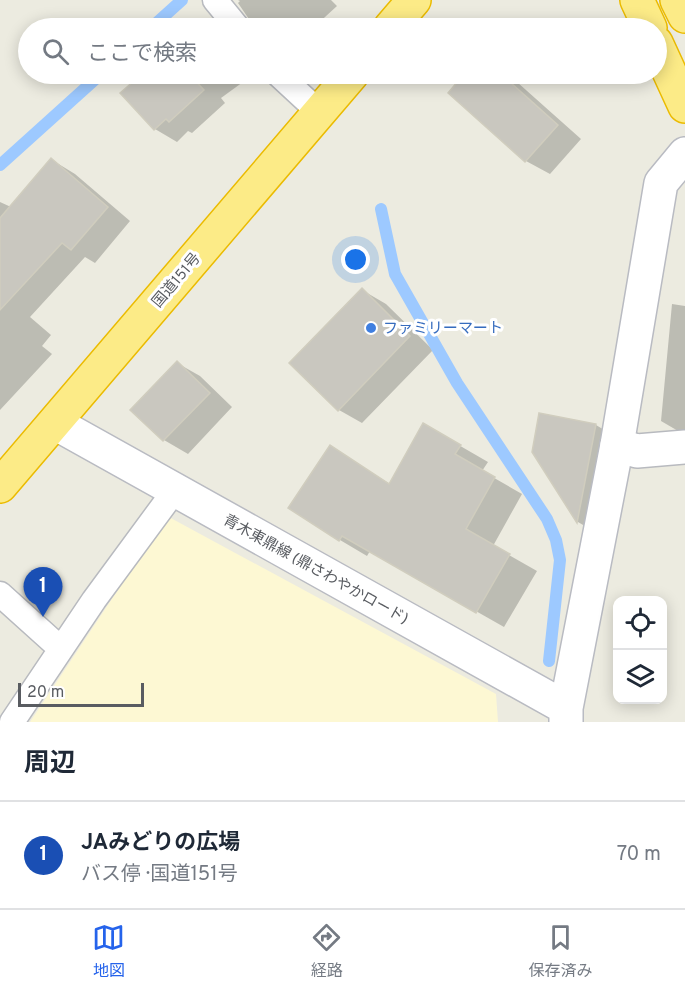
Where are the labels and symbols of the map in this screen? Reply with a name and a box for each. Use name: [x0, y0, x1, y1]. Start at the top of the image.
your location: [341, 245, 370, 274]
street label: 国道151号: [149, 250, 205, 312]
place label: ファミリーマート: [383, 320, 503, 339]
marker: ファミリーマート: [364, 321, 378, 335]
street label: 青木東鼎線 (鼎さわやかロード): [219, 511, 411, 629]
pin: 1: [24, 568, 63, 617]
scale bar: [18, 680, 144, 708]

